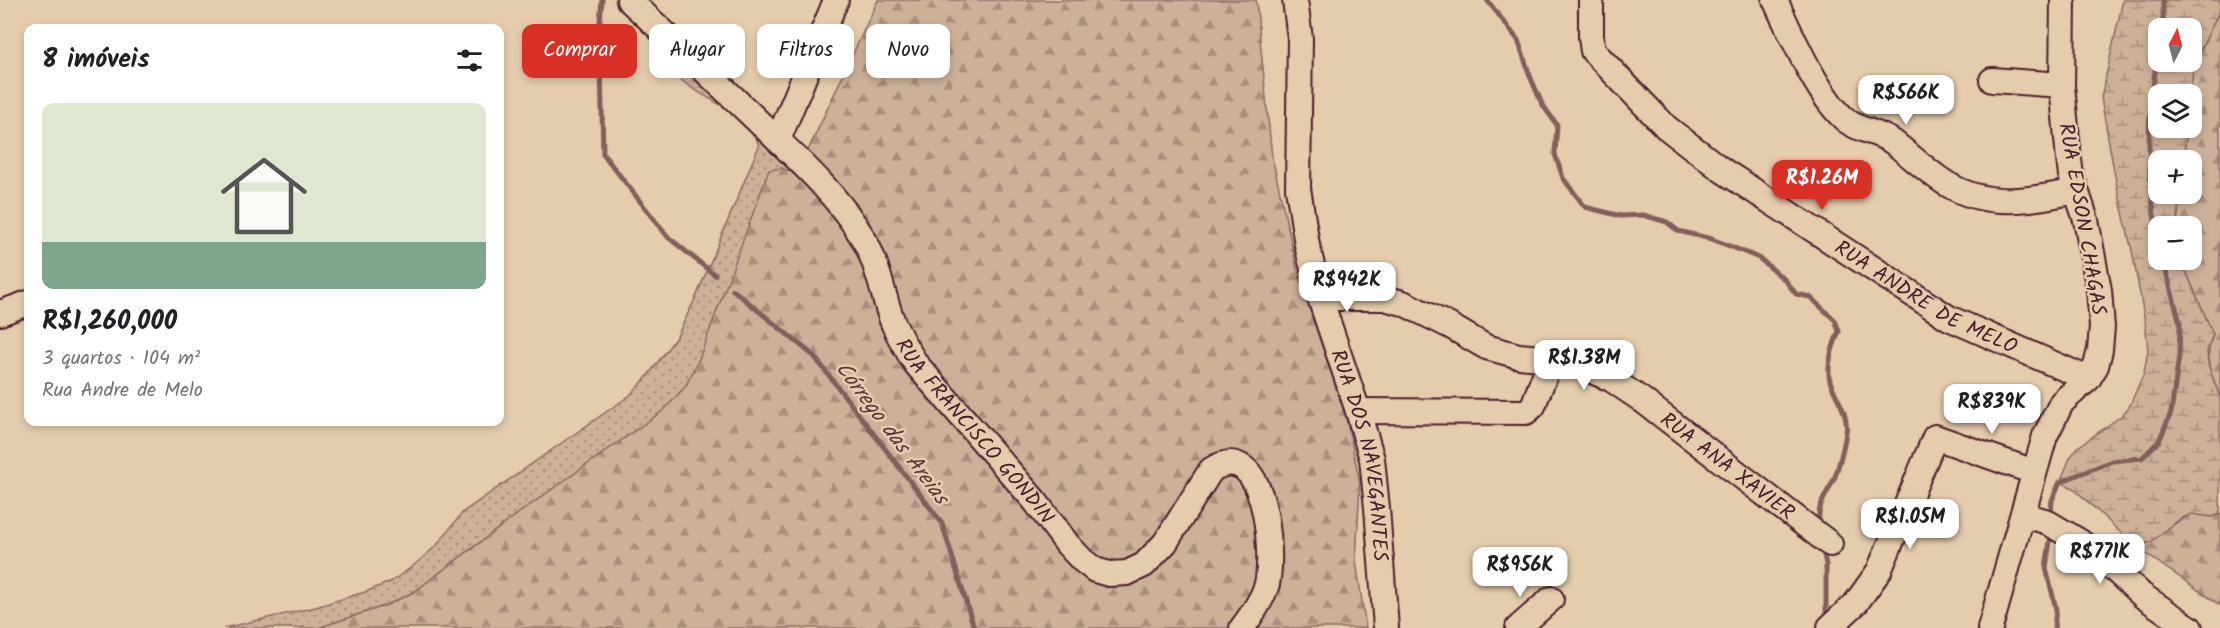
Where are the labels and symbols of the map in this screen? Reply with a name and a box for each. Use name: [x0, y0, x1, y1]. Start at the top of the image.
north arrow: [2148, 18, 2202, 72]
pin: R$566K: [1857, 75, 1955, 126]
street label: RUA EDSON CHAGAS: [2048, 121, 2115, 318]
pin: R$1.26M: [1767, 160, 1877, 211]
street label: RUA ANDRE DE MELO: [1827, 232, 2022, 364]
pin: R$942K: [1298, 262, 1396, 313]
street label: RUA FRANCISCO GONDIN: [886, 332, 1062, 532]
pin: R$1.38M: [1529, 340, 1639, 391]
street label: RUA DOS NAVEGANTES: [1320, 345, 1396, 563]
water label: Córrego das Areias: [825, 354, 958, 515]
pin: R$839K: [1943, 384, 2041, 435]
street label: RUA ANA XAVIER: [1652, 404, 1801, 529]
pin: R$1.05M: [1855, 499, 1965, 550]
pin: R$771K: [2051, 534, 2149, 585]
pin: R$956K: [1471, 547, 1569, 598]

